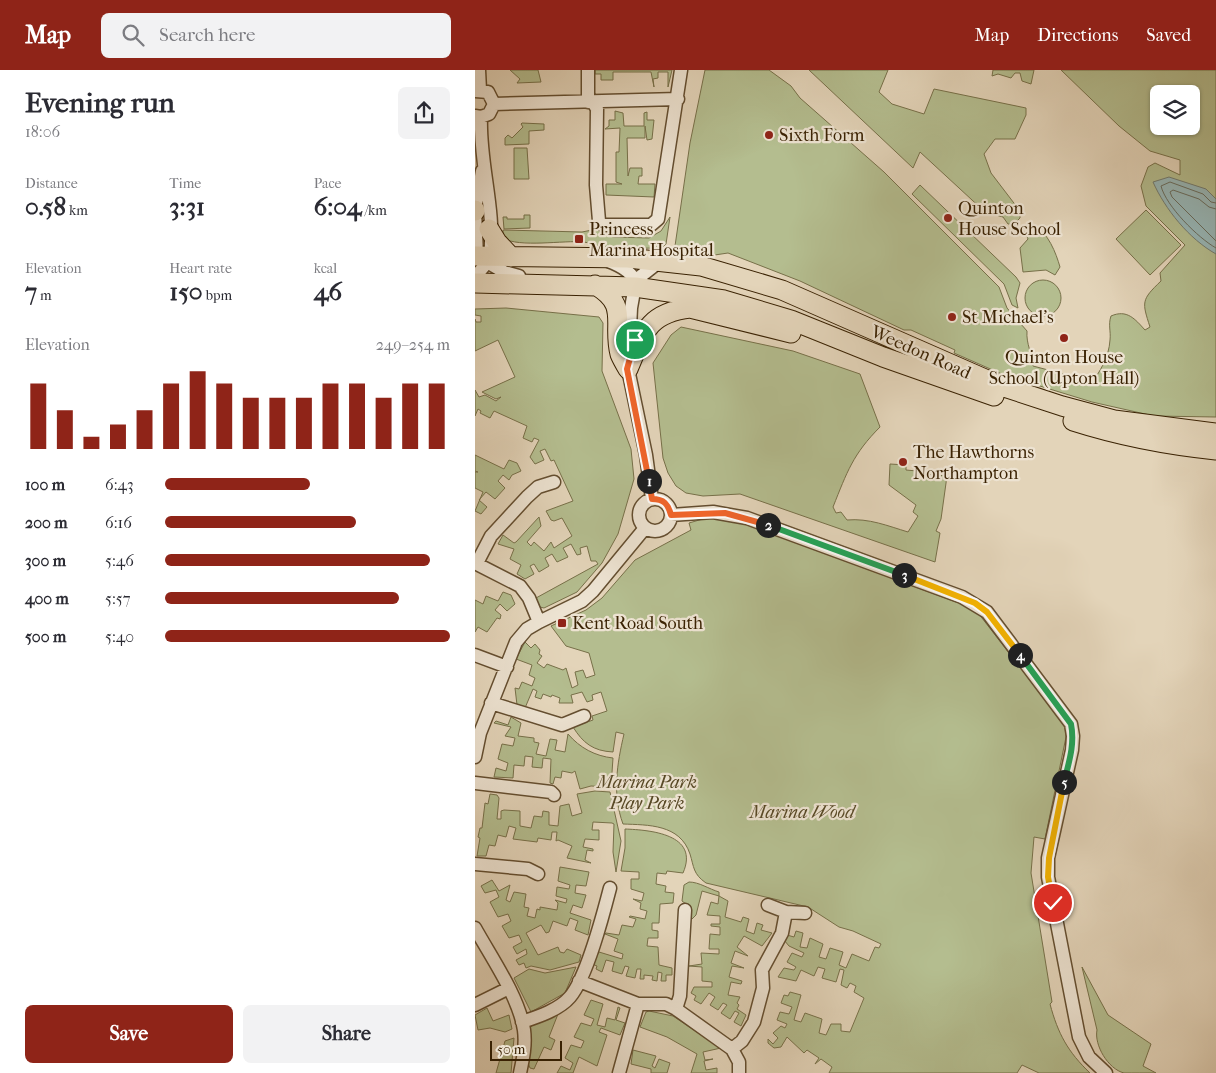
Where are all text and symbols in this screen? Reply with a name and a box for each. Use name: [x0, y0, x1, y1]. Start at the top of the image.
search box: [101, 13, 451, 58]
text: Map: [25, 21, 71, 49]
icon: search: [119, 21, 147, 49]
text: Search here: [159, 24, 255, 46]
text: Map: [975, 25, 1009, 46]
text: Directions: [1037, 25, 1118, 46]
text: Saved: [1146, 25, 1191, 46]
map controls: [1150, 85, 1200, 135]
button: layers: [1150, 85, 1200, 135]
text: Evening run: [25, 86, 175, 119]
button: share: [398, 87, 450, 139]
text: 18:06: [25, 122, 60, 141]
place label: Sixth Form: [779, 125, 865, 146]
marker: Sixth Form: [763, 129, 775, 141]
text: Distance: [25, 175, 78, 192]
text: Time: [169, 175, 201, 192]
text: Pace: [314, 175, 342, 192]
text: 0.58: [25, 192, 66, 221]
text: 3:31: [169, 192, 205, 221]
text: 6:04: [314, 192, 362, 221]
place label: Quinton House School: [958, 198, 1061, 240]
text: km: [66, 202, 88, 219]
text: /km: [362, 202, 387, 219]
marker: Quinton House School: [942, 212, 954, 224]
place label: Princess Marina Hospital: [589, 219, 714, 261]
marker: Princess Marina Hospital: [573, 233, 585, 245]
text: Elevation: [25, 260, 82, 277]
text: Heart rate: [169, 260, 232, 277]
text: kcal: [314, 260, 337, 277]
text: 7: [25, 277, 37, 306]
text: 150: [169, 277, 203, 306]
text: 46: [314, 277, 342, 306]
text: m: [37, 287, 52, 304]
text: bpm: [203, 287, 232, 304]
place label: St Michael’s: [962, 307, 1054, 328]
marker: St Michael’s: [946, 311, 958, 323]
pin: [614, 319, 656, 361]
street label: Weedon Road: [867, 321, 974, 384]
icon: arrive: [621, 326, 649, 354]
marker: Quinton House School (Upton Hall): [1058, 332, 1070, 344]
text: Elevation: [25, 335, 90, 354]
text: 249–254 m: [376, 335, 450, 354]
place label: Quinton House School (Upton Hall): [989, 347, 1139, 389]
place label: The Hawthorns Northampton: [913, 442, 1034, 484]
marker: The Hawthorns Northampton: [897, 456, 909, 468]
pin: 1: [637, 468, 661, 494]
text: 1: [647, 473, 652, 490]
text: 100 m: [25, 475, 65, 494]
text: 6:43: [105, 475, 134, 494]
pin: 2: [755, 512, 781, 538]
text: 200 m: [25, 513, 68, 532]
text: 6:16: [105, 513, 132, 532]
text: 2: [765, 517, 772, 534]
text: 300 m: [25, 551, 66, 570]
text: 5:46: [105, 551, 134, 570]
pin: 3: [891, 562, 917, 588]
text: 3: [902, 567, 907, 584]
text: 400 m: [25, 589, 69, 608]
text: 5:57: [105, 589, 130, 608]
place label: Kent Road South: [572, 613, 703, 634]
marker: Kent Road South: [556, 617, 568, 629]
text: 500 m: [25, 627, 66, 646]
text: 5:40: [105, 627, 134, 646]
pin: 4: [1007, 642, 1033, 668]
text: 4: [1016, 647, 1025, 664]
pin: 5: [1051, 770, 1077, 794]
park label: Marina Park Play Park: [595, 772, 697, 814]
text: 5: [1061, 774, 1068, 791]
park label: Marina Wood: [748, 802, 857, 823]
pin: [1032, 882, 1074, 924]
icon: check: [1039, 889, 1067, 917]
button: Save: [25, 1005, 233, 1063]
button: Share: [243, 1005, 450, 1063]
scale bar: [490, 1038, 563, 1061]
text: 50 m: [497, 1041, 525, 1058]

